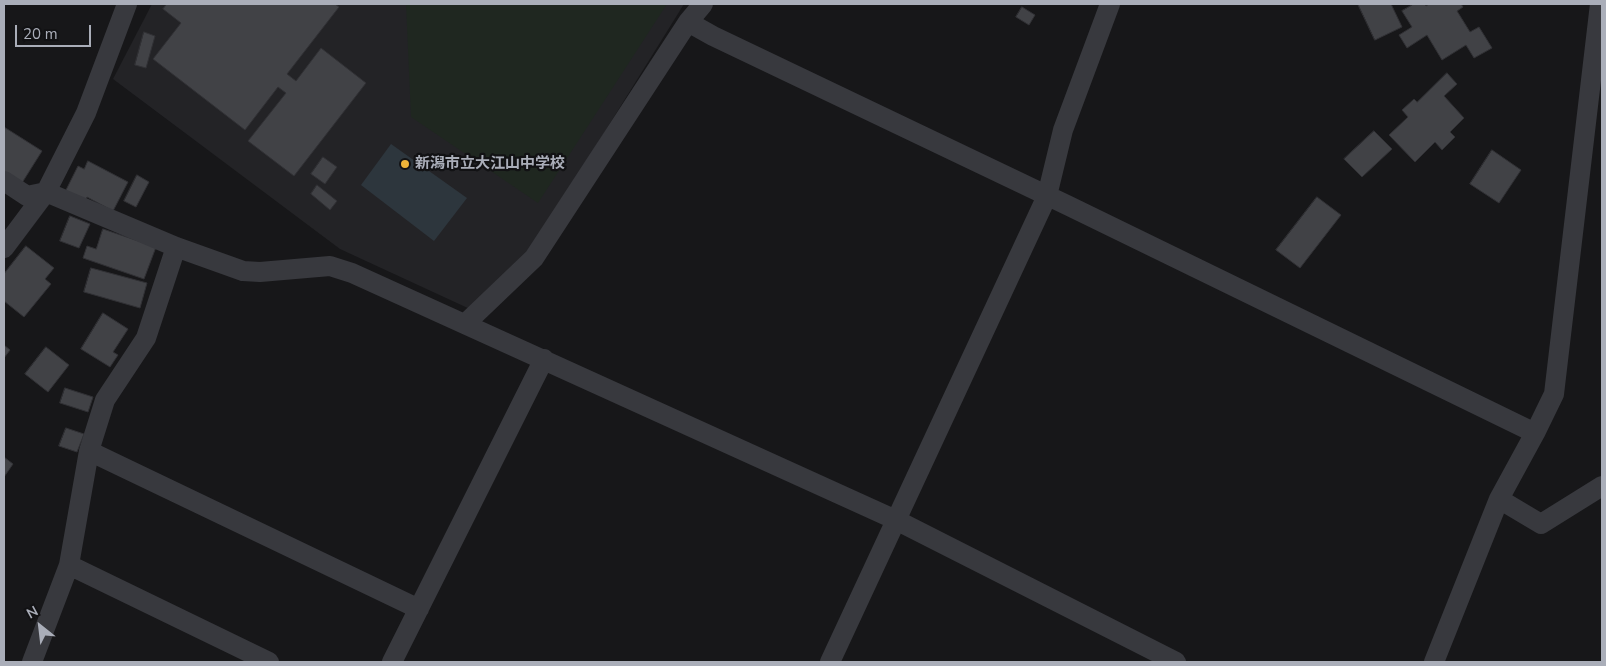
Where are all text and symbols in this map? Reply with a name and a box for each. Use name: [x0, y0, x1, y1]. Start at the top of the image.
scale bar: [18, 15, 94, 47]
text: 20 m: [23, 24, 58, 44]
place label: 新潟市立大江山中学校: [415, 155, 565, 173]
marker: 新潟市立大江山中学校: [399, 158, 411, 170]
north arrow: [15, 601, 65, 651]
text: N: [23, 602, 42, 623]

